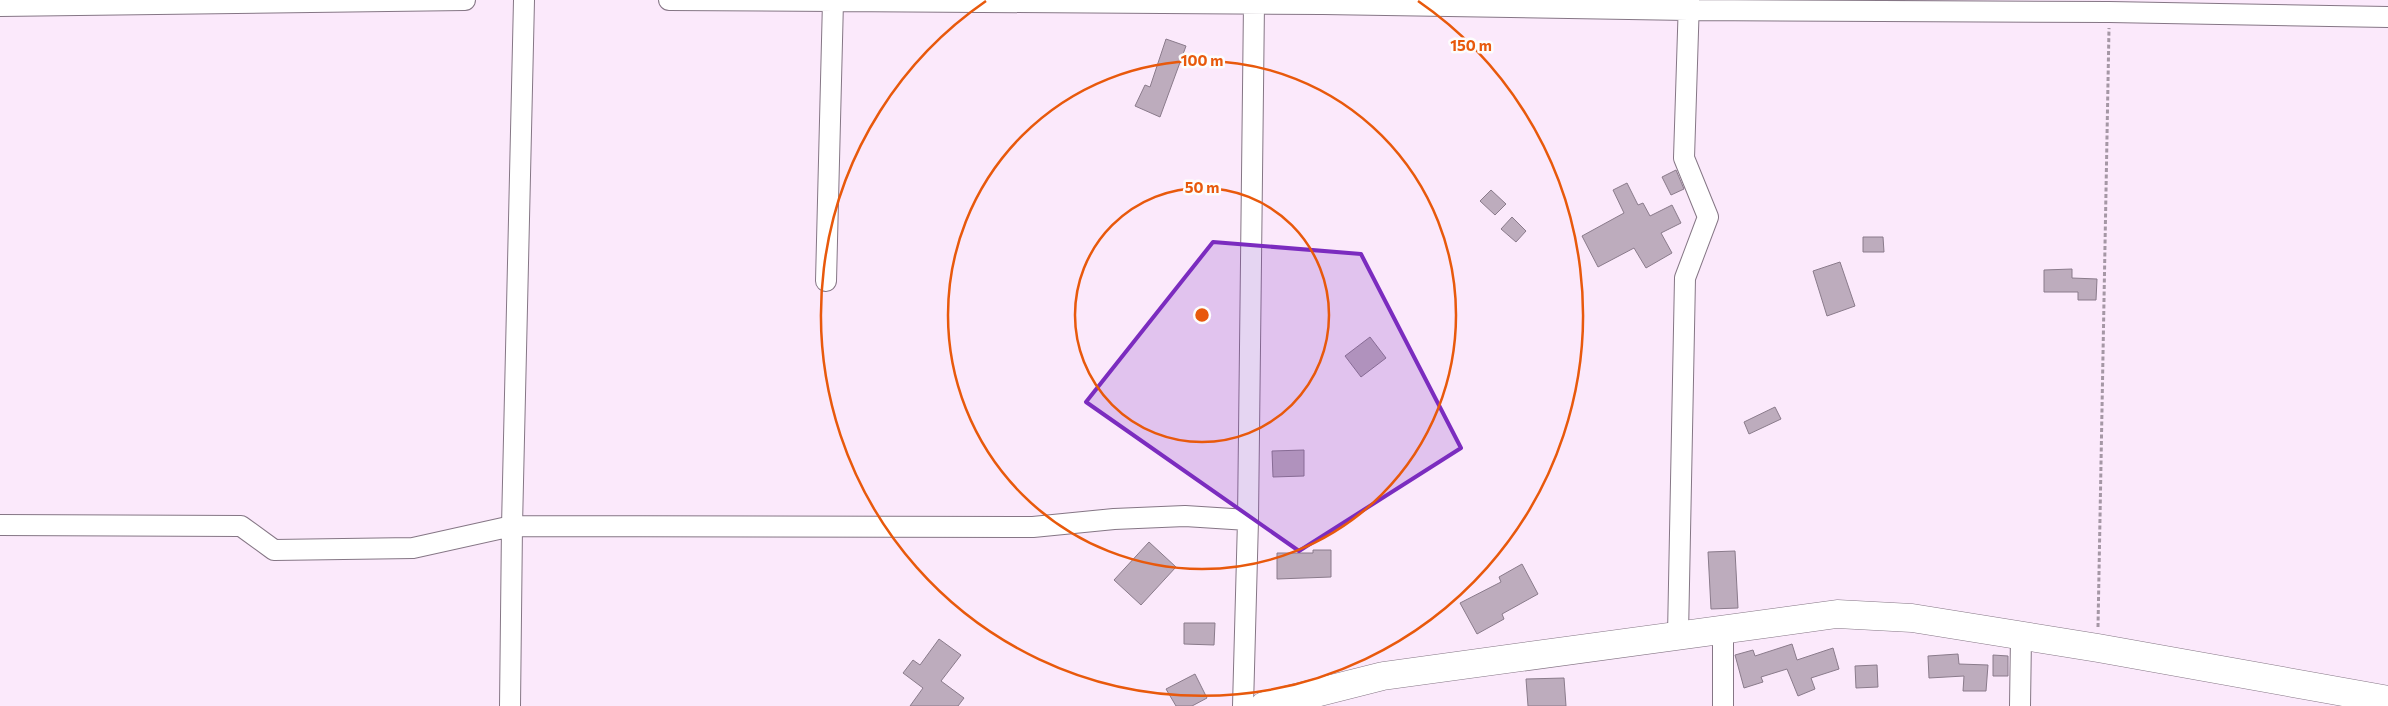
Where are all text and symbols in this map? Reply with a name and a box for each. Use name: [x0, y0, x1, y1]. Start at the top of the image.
text: 150 m: [1450, 36, 1492, 54]
text: 100 m: [1181, 51, 1223, 69]
text: 50 m: [1185, 178, 1219, 196]
centre of rings: [1193, 306, 1211, 324]

